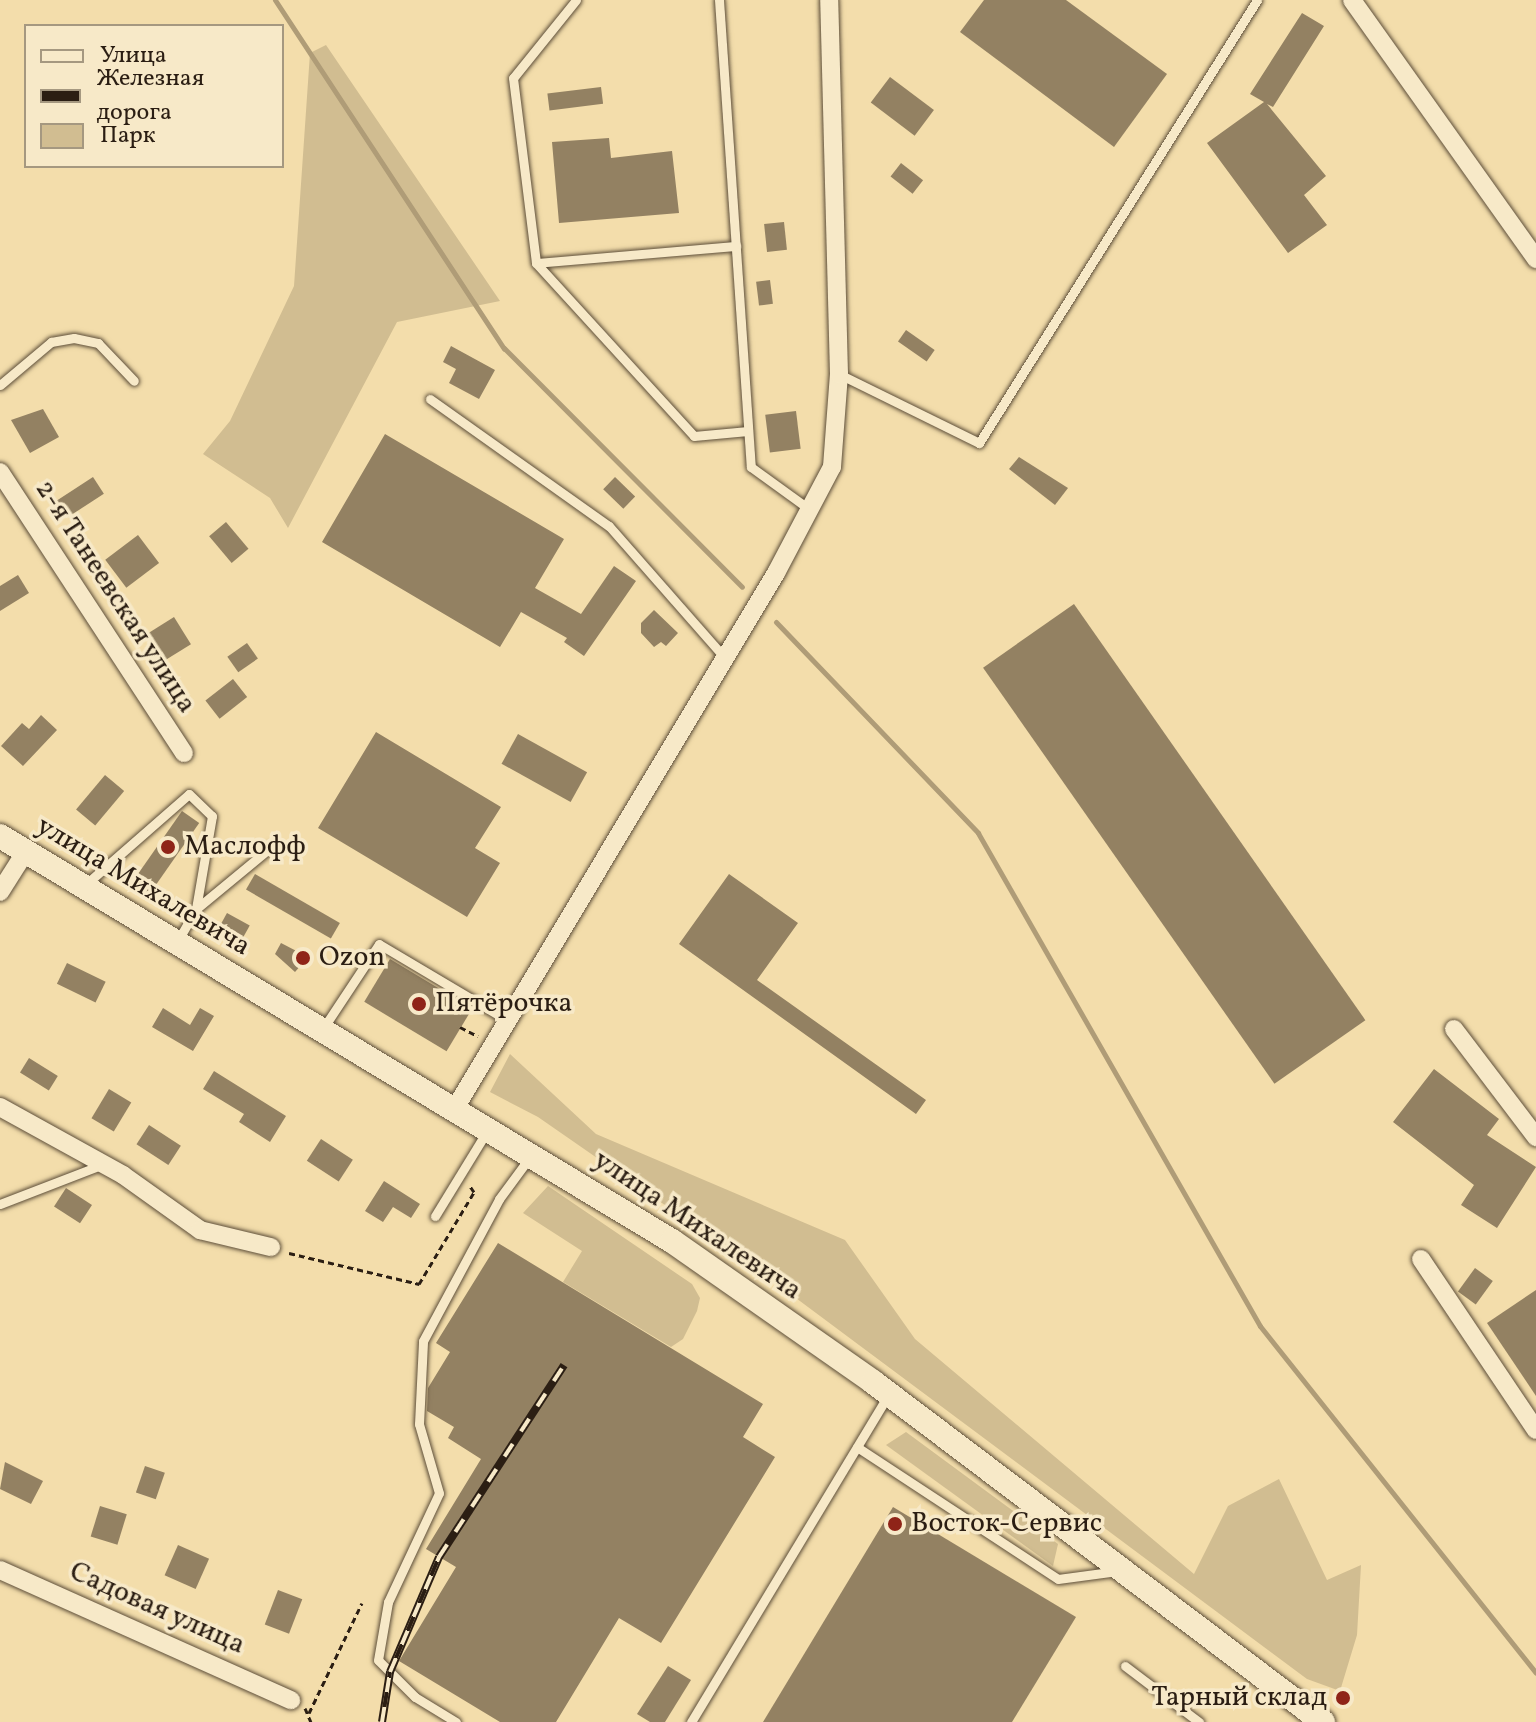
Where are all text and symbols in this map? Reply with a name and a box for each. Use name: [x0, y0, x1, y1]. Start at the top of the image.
legend: [24, 24, 284, 168]
text: Улица: [100, 39, 167, 73]
text: Железная дорога: [97, 62, 204, 130]
text: Парк: [100, 119, 156, 153]
street label: 2-я Танеевская улица: [27, 473, 203, 721]
street label: улица Михалевича: [30, 810, 256, 964]
place label: Маслофф: [184, 830, 306, 864]
marker: Маслофф: [159, 838, 177, 856]
place label: Ozon: [319, 941, 385, 975]
marker: Ozon: [294, 949, 312, 967]
place label: Пятёрочка: [435, 987, 572, 1021]
marker: Пятёрочка: [410, 995, 428, 1013]
street label: улица Михалевича: [586, 1144, 808, 1308]
place label: Восток-Сервис: [911, 1507, 1102, 1541]
marker: Восток-Сервис: [886, 1515, 904, 1533]
street label: Садовая улица: [64, 1555, 250, 1663]
place label: Тарный склад: [1151, 1681, 1327, 1715]
marker: Тарный склад: [1334, 1689, 1352, 1707]

